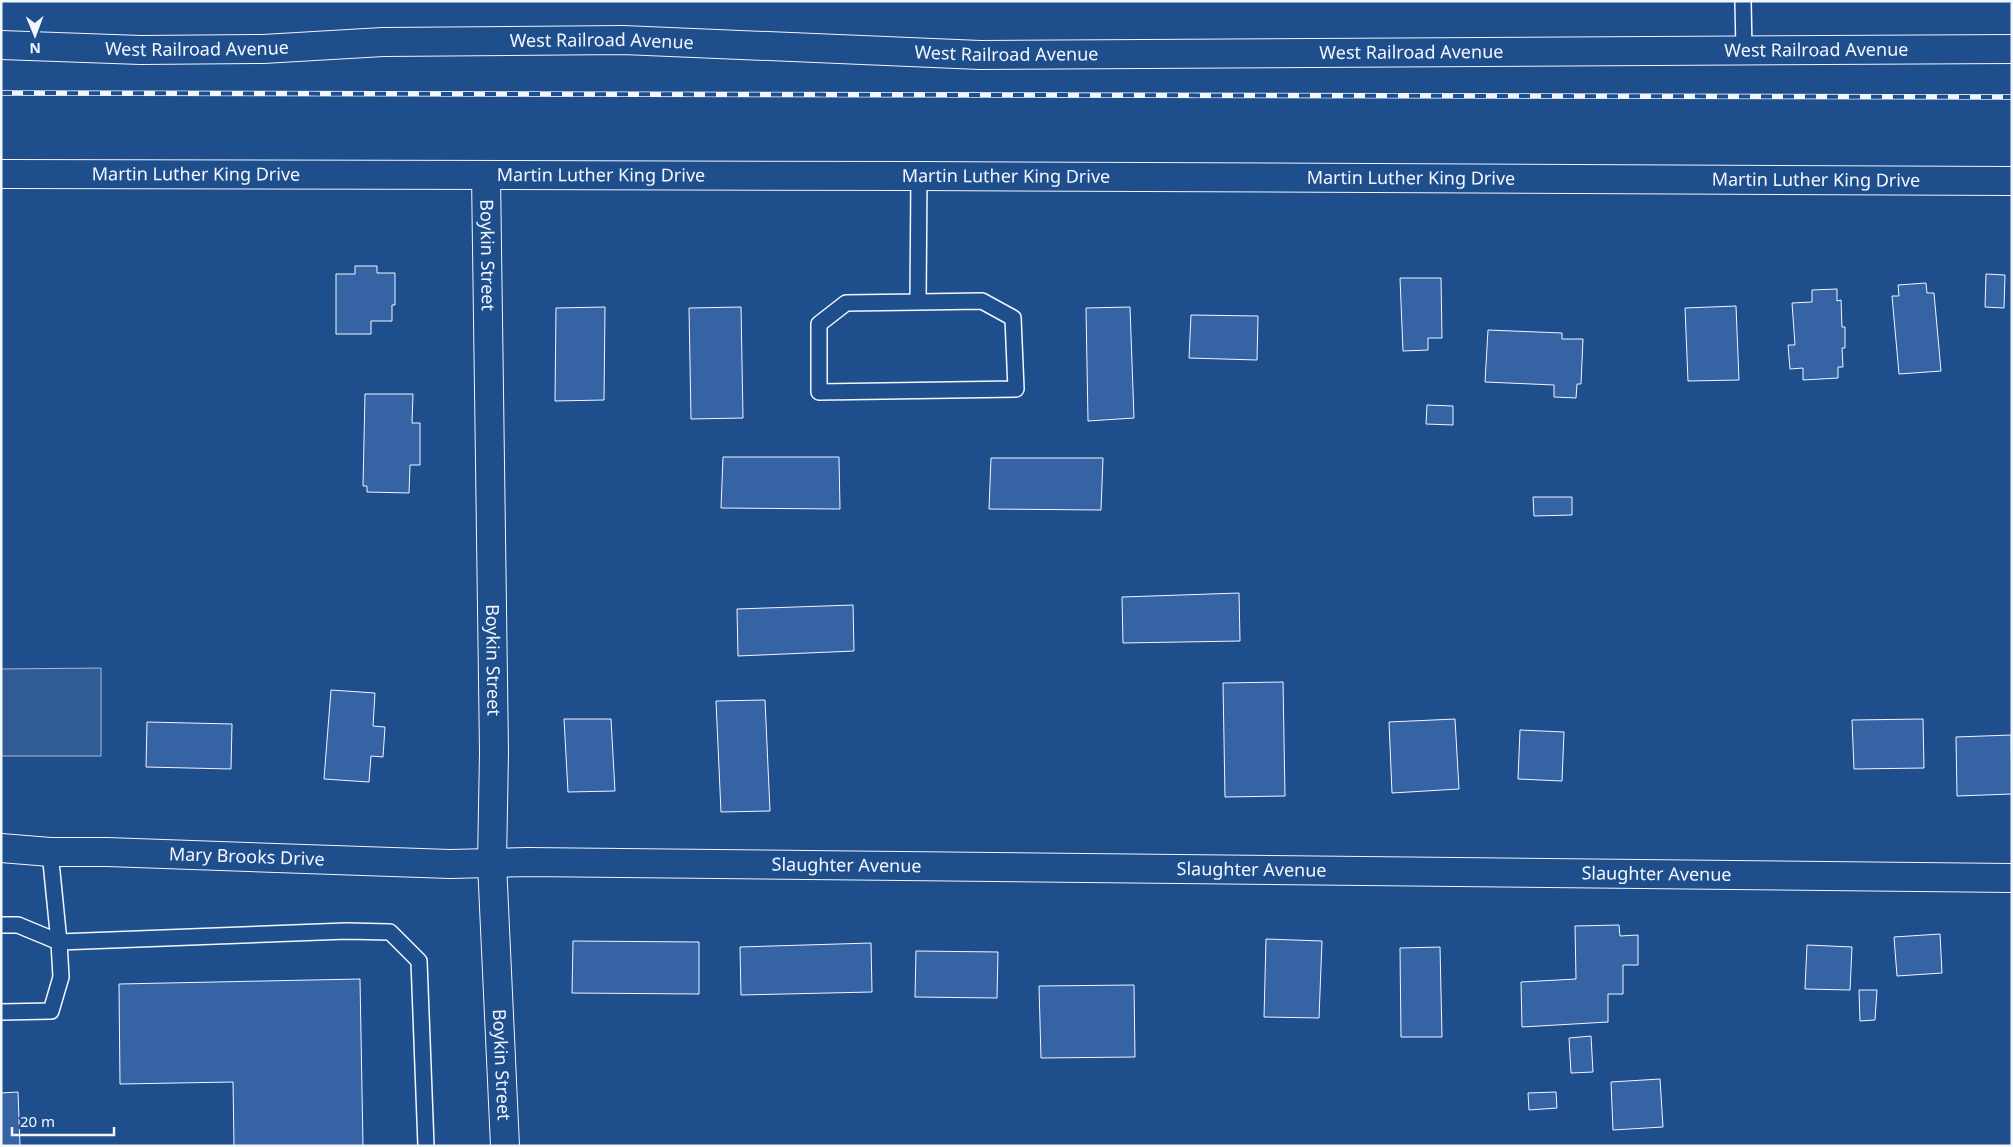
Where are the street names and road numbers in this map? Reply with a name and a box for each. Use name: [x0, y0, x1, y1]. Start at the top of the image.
street label: West Railroad Avenue: [510, 27, 694, 54]
street label: West Railroad Avenue: [105, 35, 290, 61]
street label: West Railroad Avenue: [1724, 37, 1908, 62]
street label: West Railroad Avenue: [914, 39, 1098, 66]
street label: West Railroad Avenue: [1319, 39, 1503, 64]
street label: Martin Luther King Drive: [92, 161, 300, 186]
street label: Martin Luther King Drive: [497, 162, 705, 187]
street label: Martin Luther King Drive: [902, 163, 1110, 188]
street label: Martin Luther King Drive: [1307, 165, 1515, 190]
street label: Martin Luther King Drive: [1712, 167, 1920, 192]
street label: Boykin Street: [475, 199, 501, 312]
street label: Boykin Street: [481, 604, 507, 716]
street label: Mary Brooks Drive: [169, 841, 325, 871]
street label: Slaughter Avenue: [771, 852, 922, 877]
street label: Slaughter Avenue: [1176, 856, 1327, 882]
street label: Slaughter Avenue: [1581, 860, 1732, 886]
street label: Boykin Street: [488, 1008, 517, 1122]

